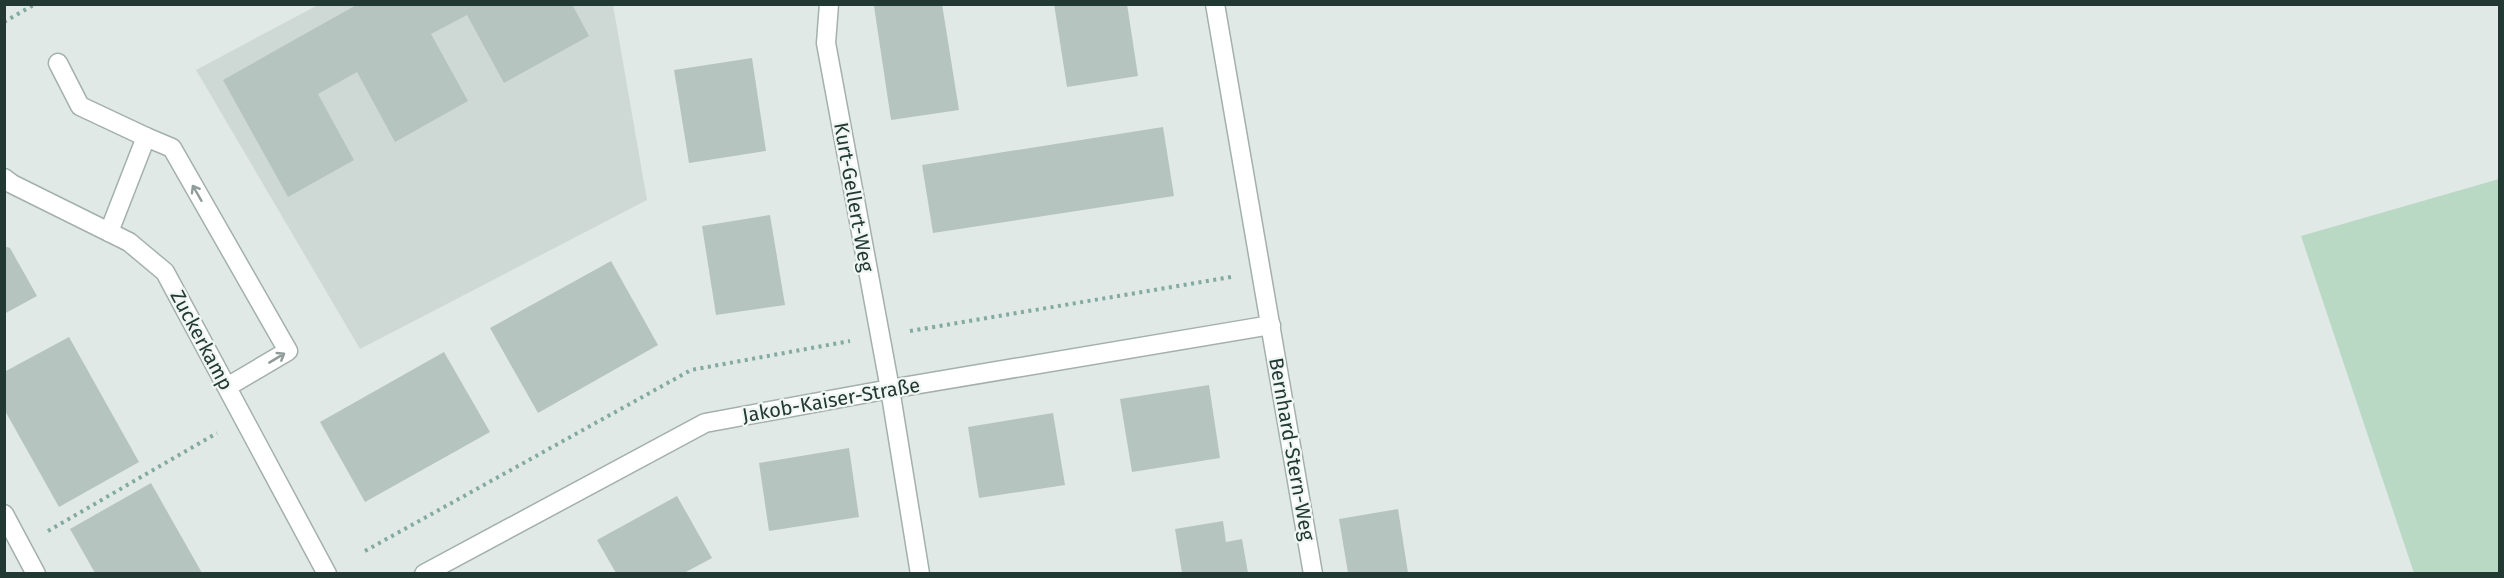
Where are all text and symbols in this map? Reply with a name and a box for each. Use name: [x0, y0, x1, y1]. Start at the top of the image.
street label: Kurt-Gellert-Weg: [829, 120, 879, 274]
one-way arrow: [191, 184, 202, 202]
street label: Zuckerkamp: [166, 286, 238, 394]
one-way arrow: [268, 351, 285, 363]
street label: Bernhard-Stern-Weg: [1264, 356, 1320, 543]
street label: Jakob-Kaiser-Straße: [740, 373, 922, 427]

